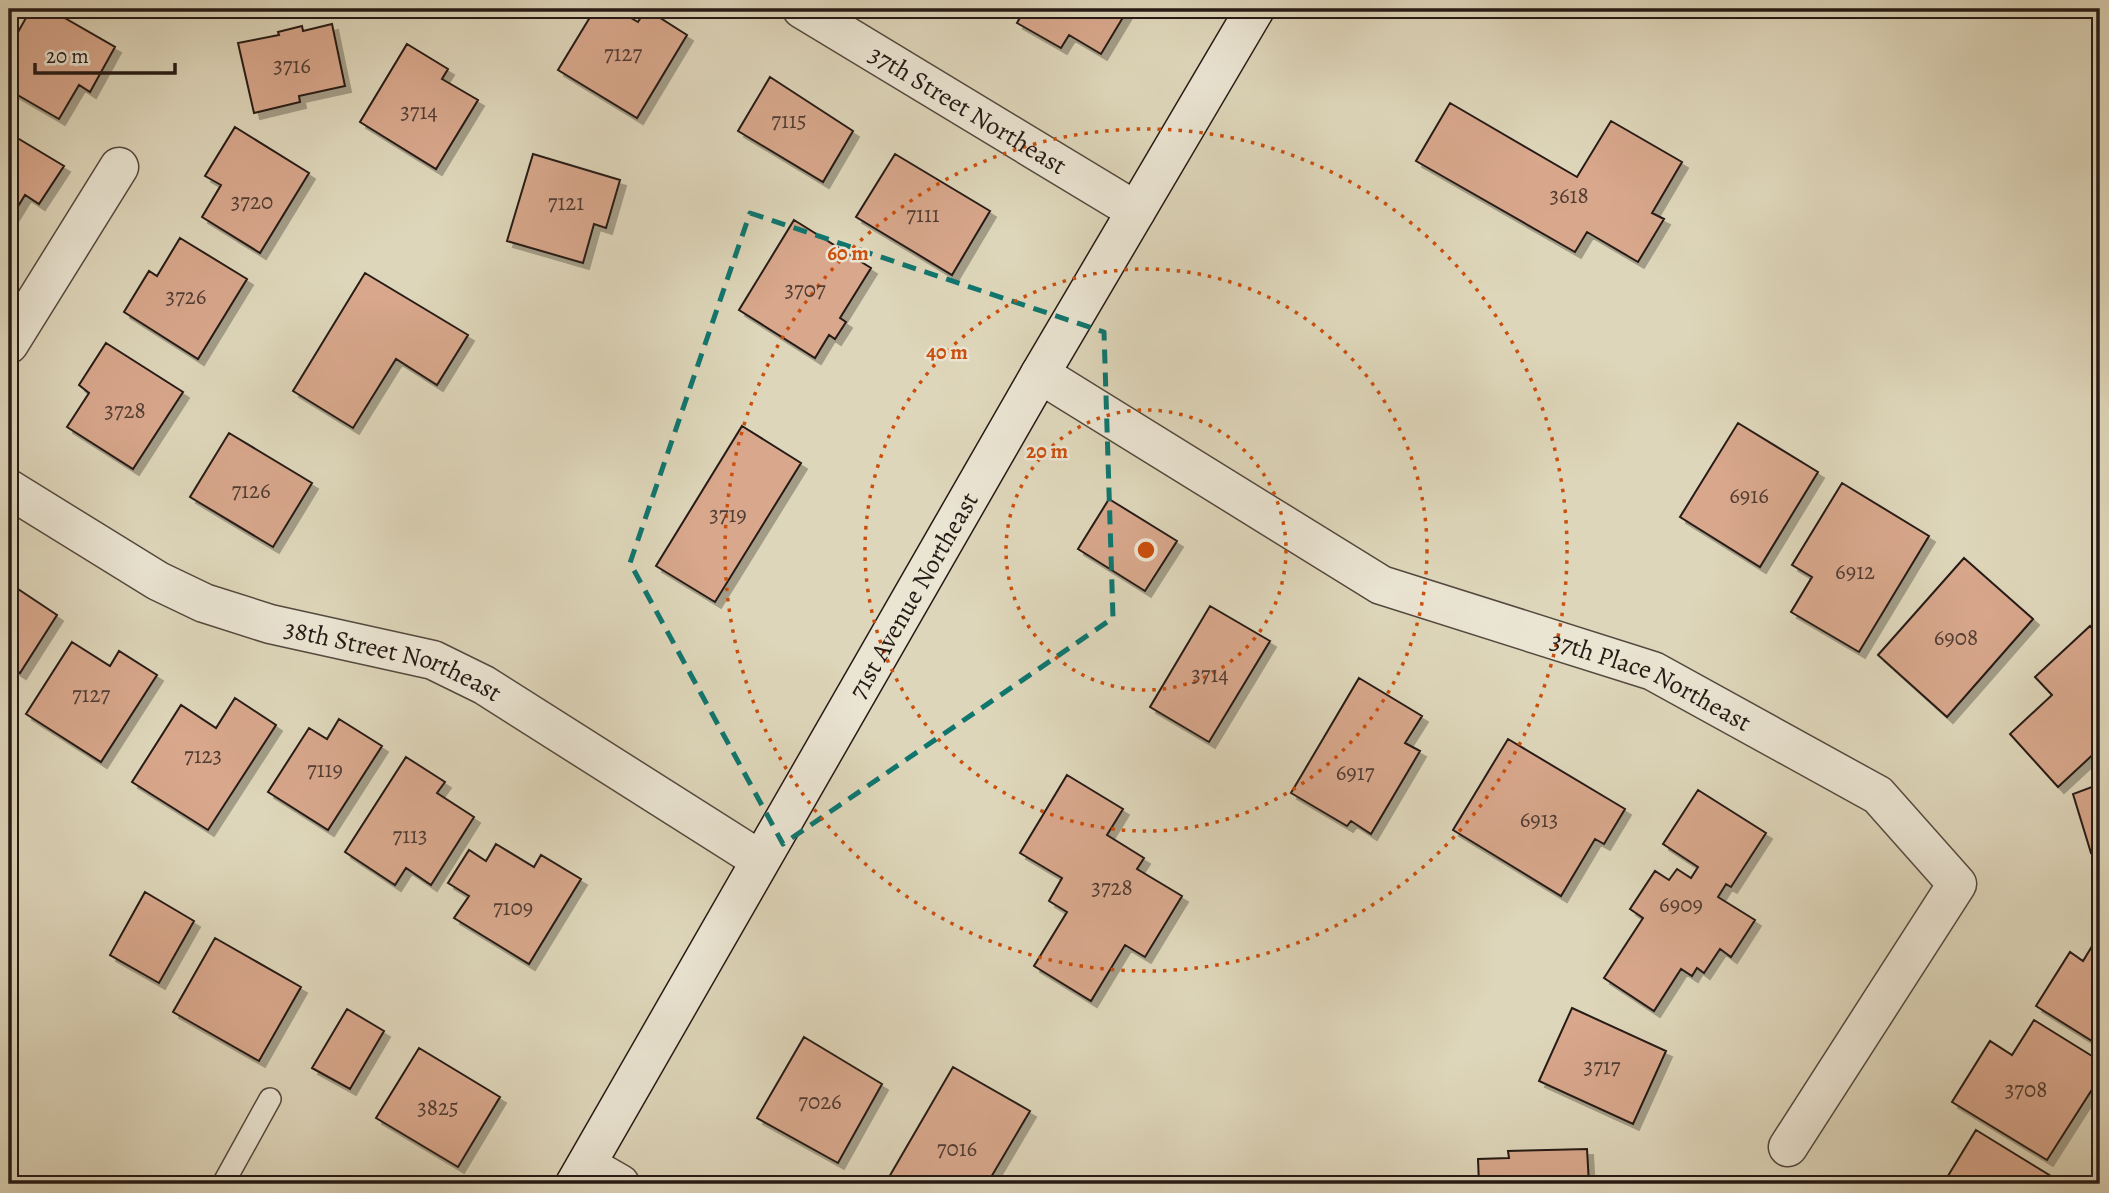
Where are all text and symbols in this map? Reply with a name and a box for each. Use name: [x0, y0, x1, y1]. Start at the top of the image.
scale bar: [35, 32, 175, 76]
street label: 37th Street Northeast: [863, 36, 1074, 183]
house number: 7127: [604, 38, 642, 69]
text: 20 m: [46, 42, 89, 70]
house number: 3716: [273, 50, 311, 81]
house number: 3714: [400, 96, 438, 127]
house number: 7115: [771, 105, 807, 136]
house number: 3618: [1549, 180, 1589, 211]
house number: 3720: [231, 186, 273, 217]
house number: 7121: [548, 187, 584, 218]
house number: 7111: [906, 199, 940, 230]
text: 60 m: [827, 239, 869, 267]
house number: 3707: [784, 274, 826, 305]
house number: 3726: [166, 281, 206, 312]
text: 40 m: [926, 338, 968, 366]
house number: 3728: [104, 395, 146, 426]
text: 20 m: [1026, 437, 1068, 465]
house number: 7126: [231, 475, 271, 506]
house number: 6916: [1729, 480, 1769, 511]
street label: 71st Avenue Northeast: [840, 485, 986, 705]
house number: 3719: [709, 499, 747, 530]
centre of rings: [1134, 538, 1158, 562]
house number: 6912: [1835, 556, 1875, 587]
street label: 38th Street Northeast: [281, 610, 509, 710]
street label: 37th Place Northeast: [1546, 622, 1758, 740]
house number: 6908: [1934, 622, 1978, 653]
house number: 3714: [1191, 659, 1229, 690]
house number: 7127: [72, 679, 110, 710]
house number: 7123: [184, 740, 222, 771]
house number: 7119: [307, 754, 343, 785]
house number: 6917: [1336, 757, 1375, 788]
house number: 6913: [1520, 804, 1558, 835]
house number: 7113: [393, 820, 427, 851]
house number: 3728: [1091, 872, 1133, 903]
house number: 6909: [1659, 889, 1703, 920]
house number: 7109: [493, 892, 533, 923]
house number: 3717: [1584, 1051, 1621, 1082]
house number: 3708: [2005, 1074, 2047, 1105]
house number: 7026: [798, 1086, 842, 1117]
house number: 3825: [417, 1092, 459, 1123]
house number: 7016: [937, 1133, 977, 1164]

